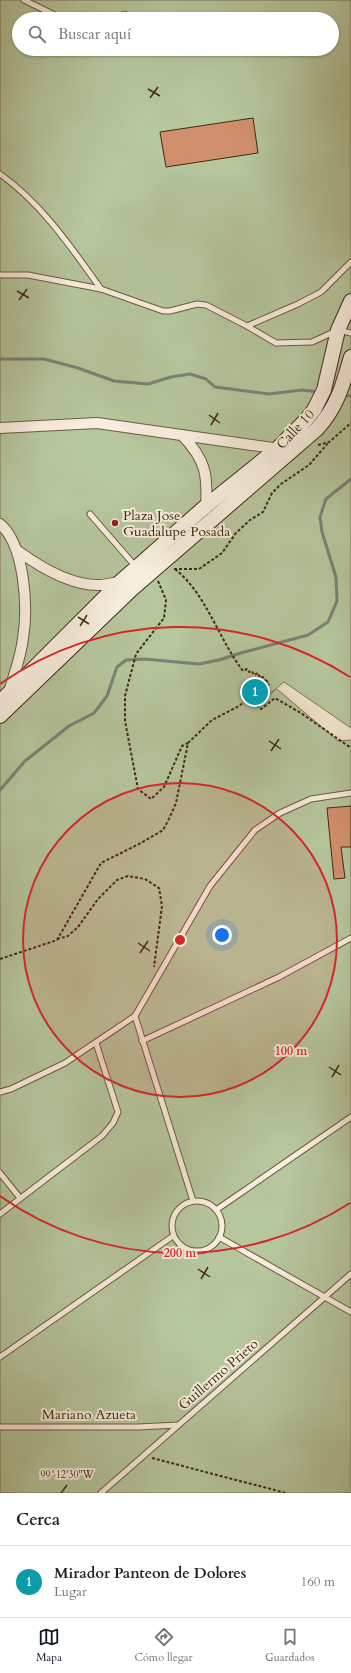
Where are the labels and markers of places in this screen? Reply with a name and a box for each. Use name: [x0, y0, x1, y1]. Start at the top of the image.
place label: Plaza Jose Guadalupe Posada: [123, 506, 230, 541]
marker: Plaza Jose Guadalupe Posada: [110, 518, 120, 528]
pin: 1: [242, 677, 268, 707]
centre of rings: [173, 933, 187, 947]

